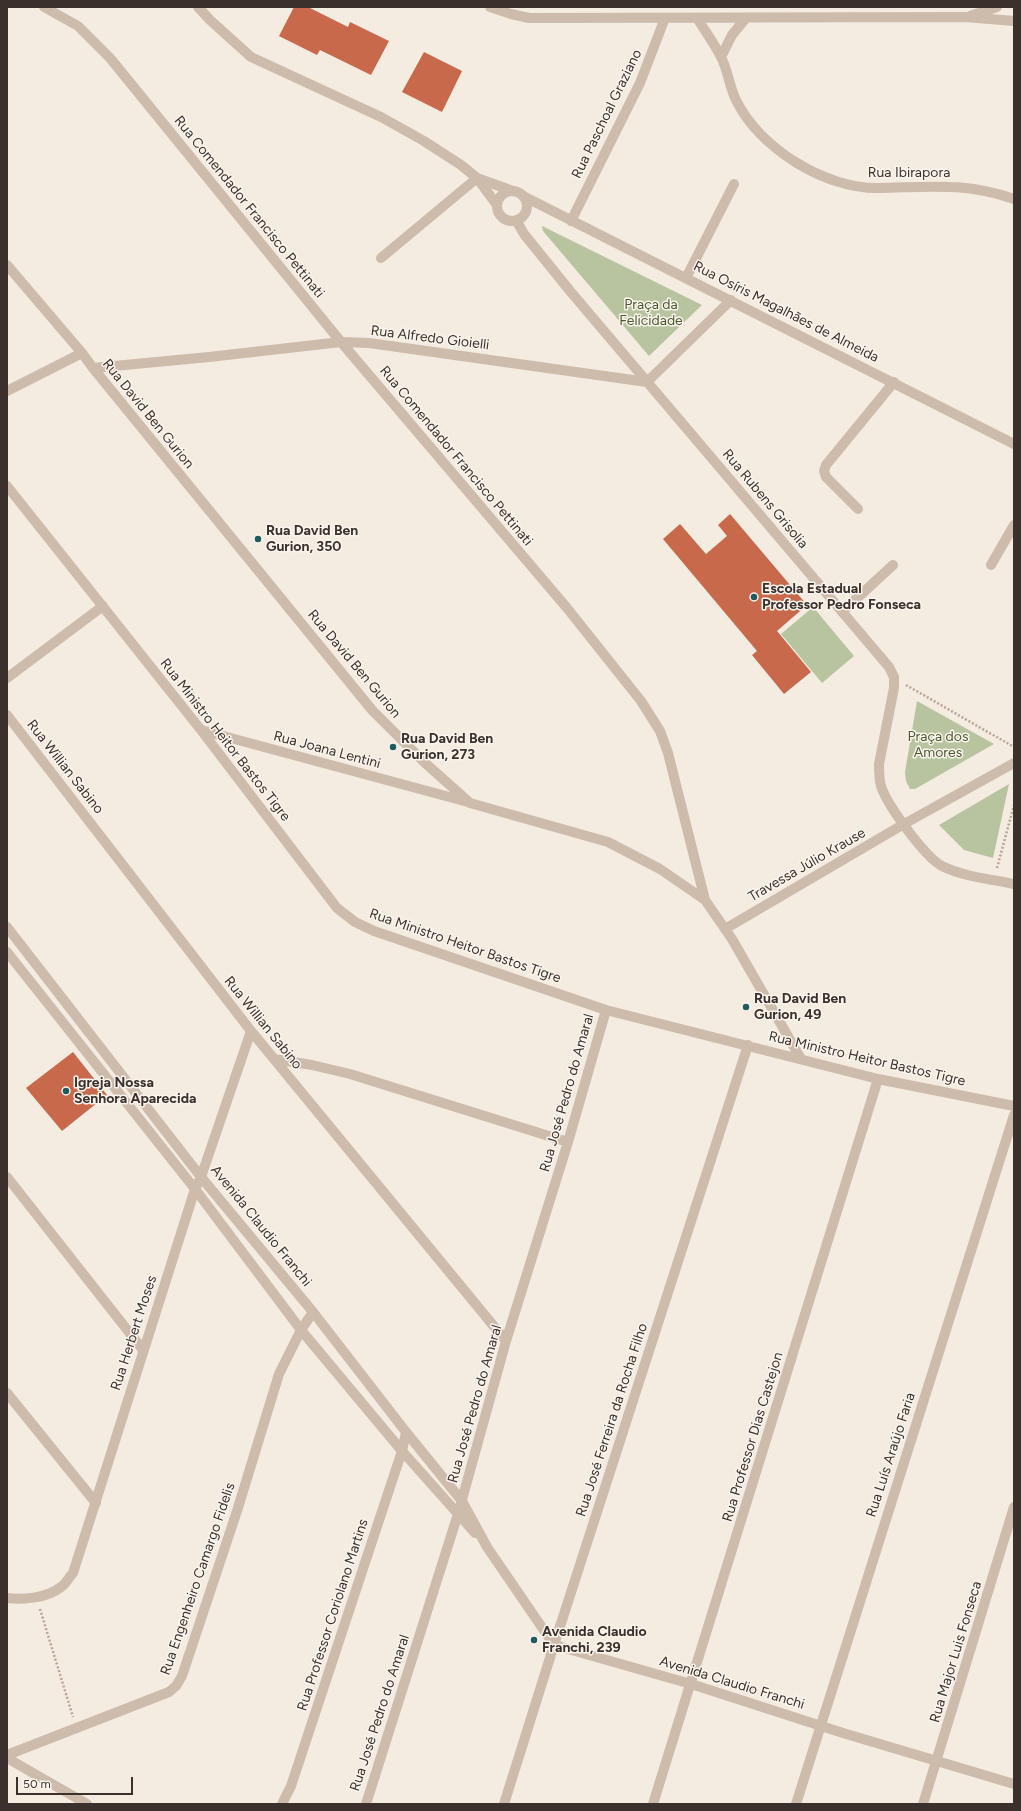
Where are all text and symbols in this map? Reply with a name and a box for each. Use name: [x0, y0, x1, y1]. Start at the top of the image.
street label: Rua Paschoal Graziano: [568, 47, 646, 181]
street label: Rua Comendador Francisco Pettinati: [170, 113, 328, 301]
street label: Rua Ibirapora: [868, 165, 950, 181]
street label: Rua Osíris Magalhães de Almeida: [691, 258, 881, 366]
park label: Praça da Felicidade: [619, 297, 683, 330]
street label: Rua Alfredo Gioielli: [370, 322, 490, 354]
street label: Rua David Ben Gurion: [99, 356, 197, 472]
street label: Rua Comendador Francisco Pettinati: [376, 363, 536, 549]
street label: Rua Rubens Grisolia: [719, 446, 811, 552]
place label: Rua David Ben Gurion, 350: [266, 523, 358, 556]
marker: Rua David Ben Gurion, 350: [253, 534, 263, 544]
place label: Escola Estadual Professor Pedro Fonseca: [762, 581, 921, 614]
marker: Escola Estadual Professor Pedro Fonseca: [749, 592, 759, 602]
street label: Rua David Ben Gurion: [304, 607, 404, 721]
street label: Rua Ministro Heitor Bastos Tigre: [156, 655, 294, 825]
street label: Rua Willian Sabino: [23, 717, 107, 817]
street label: Rua Joana Lentini: [272, 728, 382, 772]
park label: Praça dos Amores: [908, 729, 968, 762]
place label: Rua David Ben Gurion, 273: [401, 731, 493, 764]
marker: Rua David Ben Gurion, 273: [388, 742, 398, 752]
street label: Travessa Júlio Krause: [745, 825, 869, 905]
street label: Rua Ministro Heitor Bastos Tigre: [367, 905, 563, 987]
street label: Rua Willian Sabino: [220, 973, 306, 1073]
place label: Rua David Ben Gurion, 49: [754, 991, 846, 1024]
marker: Rua David Ben Gurion, 49: [741, 1002, 751, 1012]
street label: Rua José Pedro do Amaral: [536, 1012, 598, 1174]
street label: Rua Ministro Heitor Bastos Tigre: [767, 1028, 967, 1090]
place label: Igreja Nossa Senhora Aparecida: [74, 1075, 196, 1108]
marker: Igreja Nossa Senhora Aparecida: [61, 1086, 71, 1096]
street label: Avenida Claudio Franchi: [207, 1162, 315, 1290]
street label: Rua Herbert Moses: [107, 1273, 161, 1393]
street label: Rua José Ferreira da Rocha Filho: [573, 1321, 651, 1519]
street label: Rua José Pedro do Amaral: [444, 1323, 506, 1485]
street label: Rua Professor Dias Castejon: [719, 1350, 787, 1524]
street label: Rua Luís Araújo Faria: [863, 1391, 919, 1519]
street label: Rua Engenheiro Camargo Fidelis: [157, 1481, 239, 1677]
street label: Rua Professor Coriolano Martins: [294, 1517, 372, 1713]
street label: Rua Major Luis Fonseca: [926, 1579, 986, 1725]
place label: Avenida Claudio Franchi, 239: [542, 1624, 647, 1656]
street label: Rua José Pedro do Amaral: [347, 1633, 413, 1793]
marker: Avenida Claudio Franchi, 239: [529, 1635, 539, 1645]
street label: Avenida Claudio Franchi: [657, 1653, 807, 1713]
scale bar: [18, 1769, 135, 1795]
text: 50 m: [23, 1777, 51, 1791]

